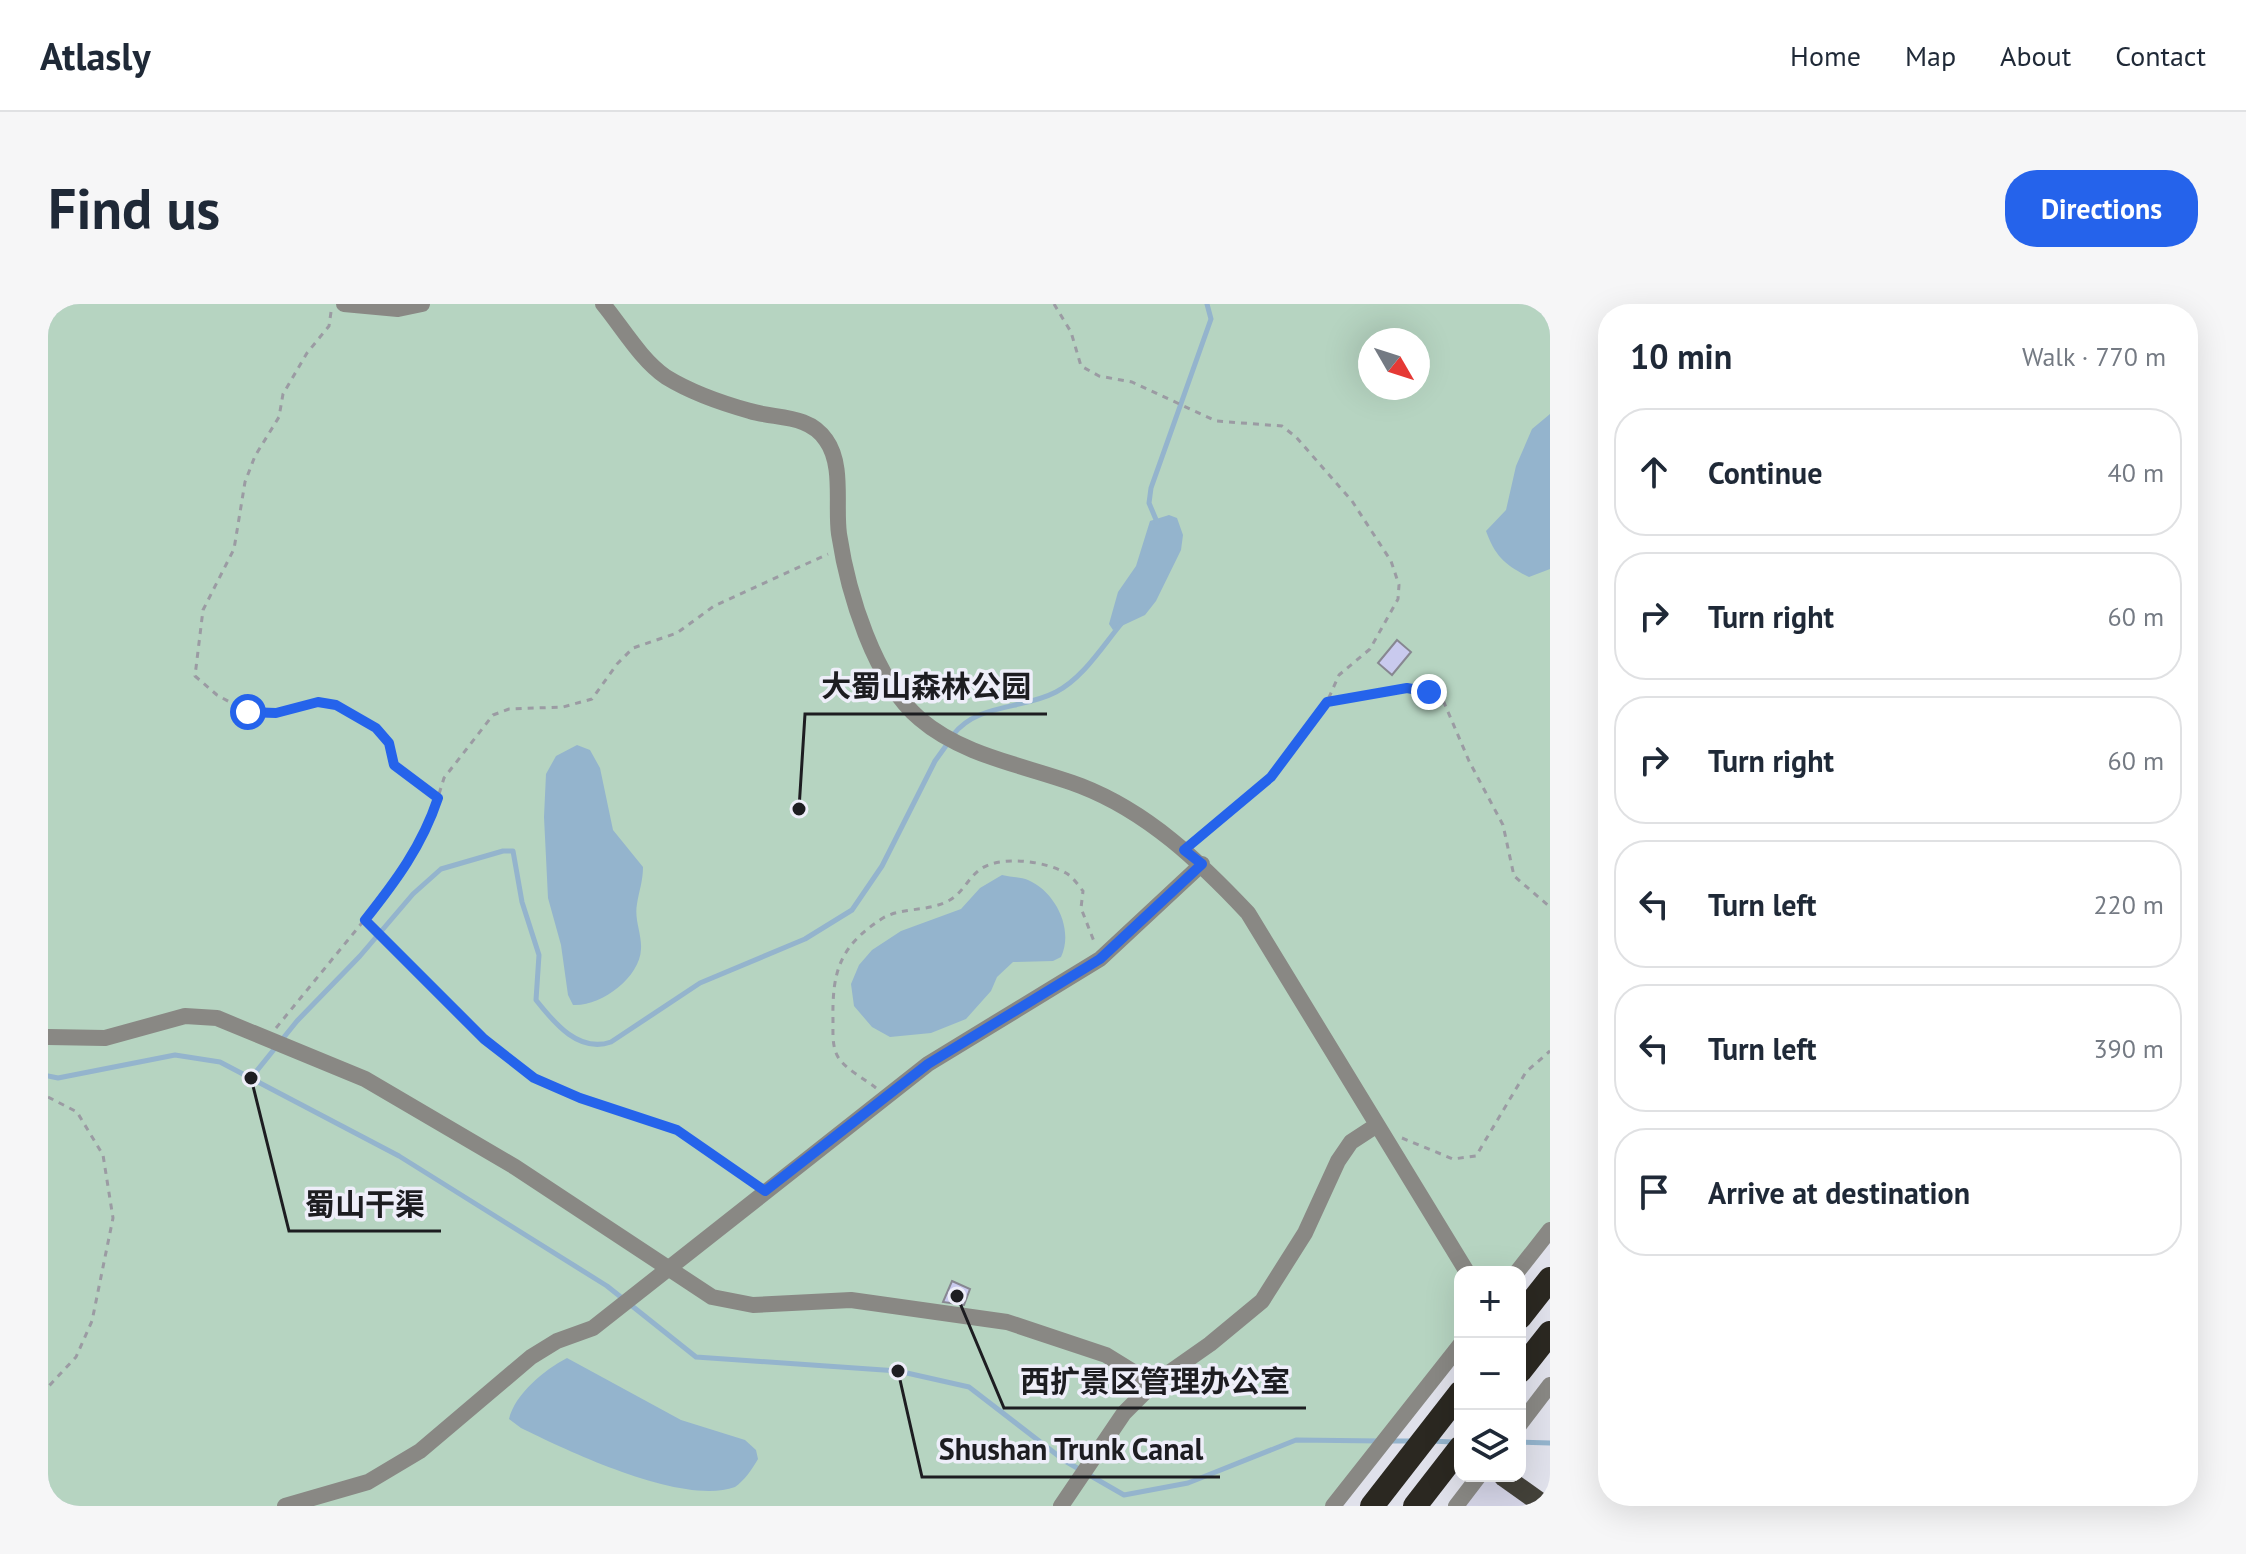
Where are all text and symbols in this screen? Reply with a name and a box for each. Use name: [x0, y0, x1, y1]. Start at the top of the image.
text: Atlasly: [40, 31, 151, 80]
text: Home: [1790, 37, 1861, 74]
text: Map: [1905, 37, 1956, 74]
text: About: [2000, 37, 2071, 74]
text: Contact: [2115, 37, 2206, 74]
button: Directions: [2005, 170, 2198, 247]
text: Find us: [48, 172, 220, 244]
north arrow: [1358, 328, 1430, 400]
text: 10 min: [1630, 334, 1732, 378]
text: Walk · 770 m: [2022, 340, 2166, 373]
icon: ahead: [1632, 450, 1676, 494]
text: Continue: [1708, 453, 1822, 492]
text: 40 m: [2108, 456, 2164, 489]
icon: right: [1632, 594, 1676, 638]
text: Turn right: [1708, 597, 1834, 636]
text: 60 m: [2108, 600, 2164, 633]
callout: 大蜀山森林公园: [805, 660, 1047, 714]
text: 大蜀山森林公园: [821, 666, 1031, 705]
route end: [1411, 674, 1447, 710]
route start: [230, 694, 266, 730]
icon: right: [1632, 738, 1676, 782]
text: Turn right: [1708, 741, 1834, 780]
text: 60 m: [2108, 744, 2164, 777]
icon: left: [1632, 882, 1676, 926]
text: Turn left: [1708, 885, 1816, 924]
text: 220 m: [2093, 888, 2164, 921]
icon: left: [1632, 1026, 1676, 1070]
text: Turn left: [1708, 1029, 1816, 1068]
text: 390 m: [2093, 1032, 2164, 1065]
icon: arrive: [1632, 1170, 1676, 1214]
text: Arrive at destination: [1708, 1173, 1970, 1212]
callout: 蜀山干渠: [289, 1177, 441, 1231]
text: 蜀山干渠: [305, 1184, 425, 1223]
map controls: [1454, 1266, 1526, 1482]
button: +: [1454, 1266, 1526, 1338]
button: −: [1454, 1338, 1526, 1410]
callout: 西扩景区管理办公室: [1004, 1354, 1306, 1408]
text: 西扩景区管理办公室: [1020, 1361, 1290, 1400]
button: layers: [1454, 1410, 1526, 1482]
callout: Shushan Trunk Canal: [922, 1423, 1220, 1477]
text: Shushan Trunk Canal: [939, 1429, 1203, 1468]

